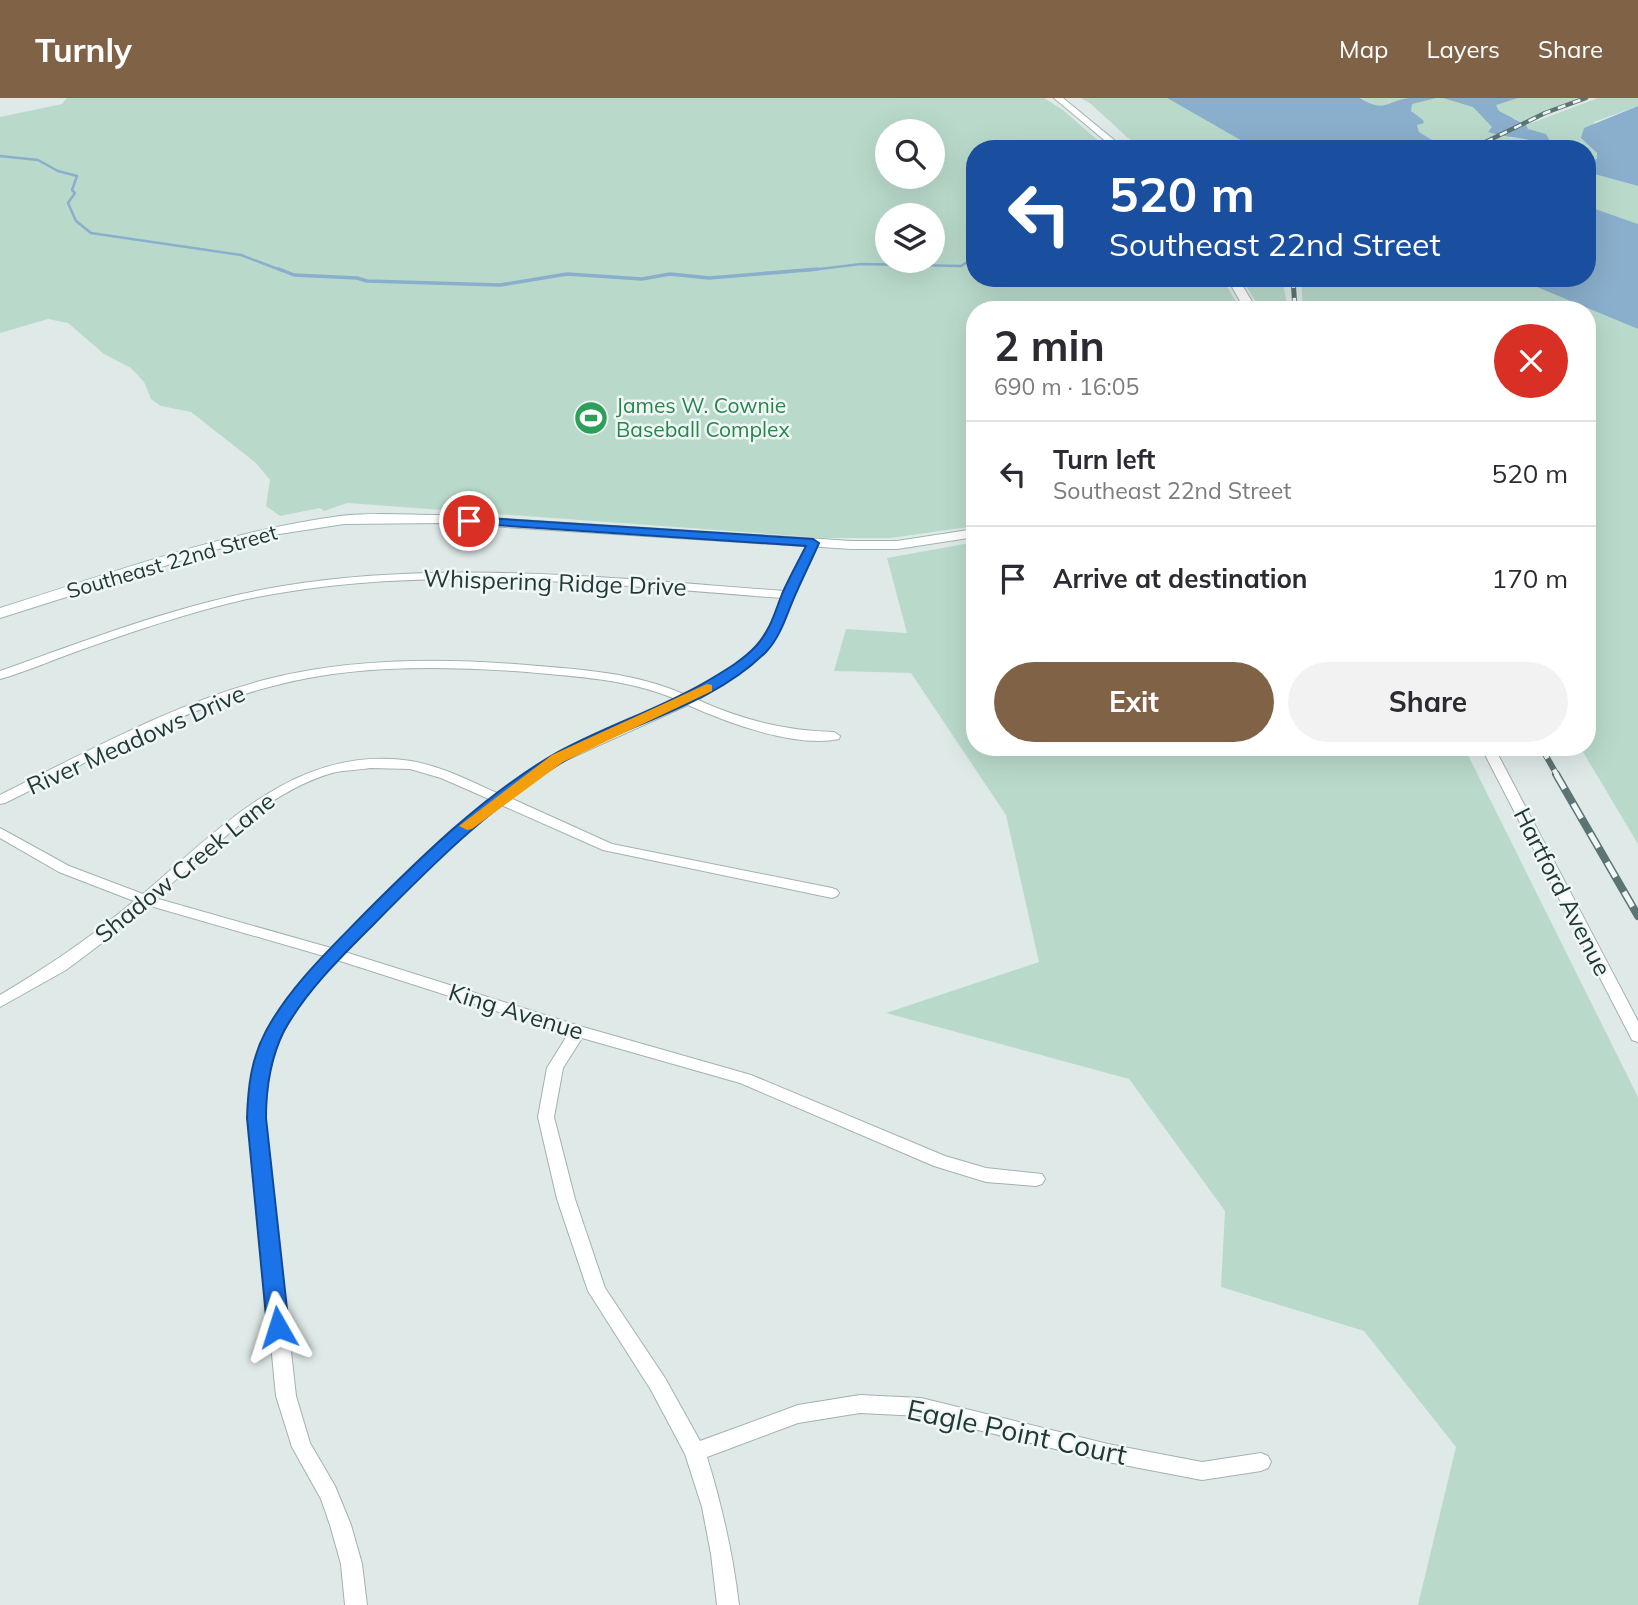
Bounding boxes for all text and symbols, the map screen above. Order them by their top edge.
text: Turnly [35,29,132,70]
text: Map [1339,34,1388,64]
text: Layers [1426,34,1500,64]
text: Share [1538,34,1603,64]
map controls [875,119,945,273]
button: search [875,119,945,189]
text: 520 m [1109,163,1255,224]
icon: left [994,168,1085,259]
button: layers [875,203,945,273]
text: Southeast 22nd Street [1109,224,1441,264]
text: 2 min [994,319,1105,372]
button: close [1494,324,1568,398]
text: 690 m · 16:05 [994,372,1139,401]
place label: James W. Cownie Baseball Complex [616,392,790,442]
sports icon: James W. Cownie Baseball Complex [572,399,610,437]
text: Turn left [1053,443,1155,476]
icon: left [994,455,1032,493]
text: 520 m [1492,457,1568,490]
text: Southeast 22nd Street [1053,476,1291,505]
pin [439,491,499,551]
icon: arrive [450,502,488,540]
street label: Southeast 22nd Street [64,519,280,604]
icon: arrive [994,560,1032,598]
street label: Whispering Ridge Drive [423,562,687,602]
text: Arrive at destination [1053,562,1308,595]
text: 170 m [1492,562,1568,595]
button: Exit [994,662,1274,742]
button: Share [1288,662,1568,742]
street label: River Meadows Drive [22,677,249,801]
street label: Shadow Creek Lane [88,785,280,949]
street label: Hartford Avenue [1508,802,1618,981]
street label: King Avenue [445,976,587,1046]
position arrow [241,1290,315,1364]
street label: Eagle Point Court [904,1391,1130,1472]

